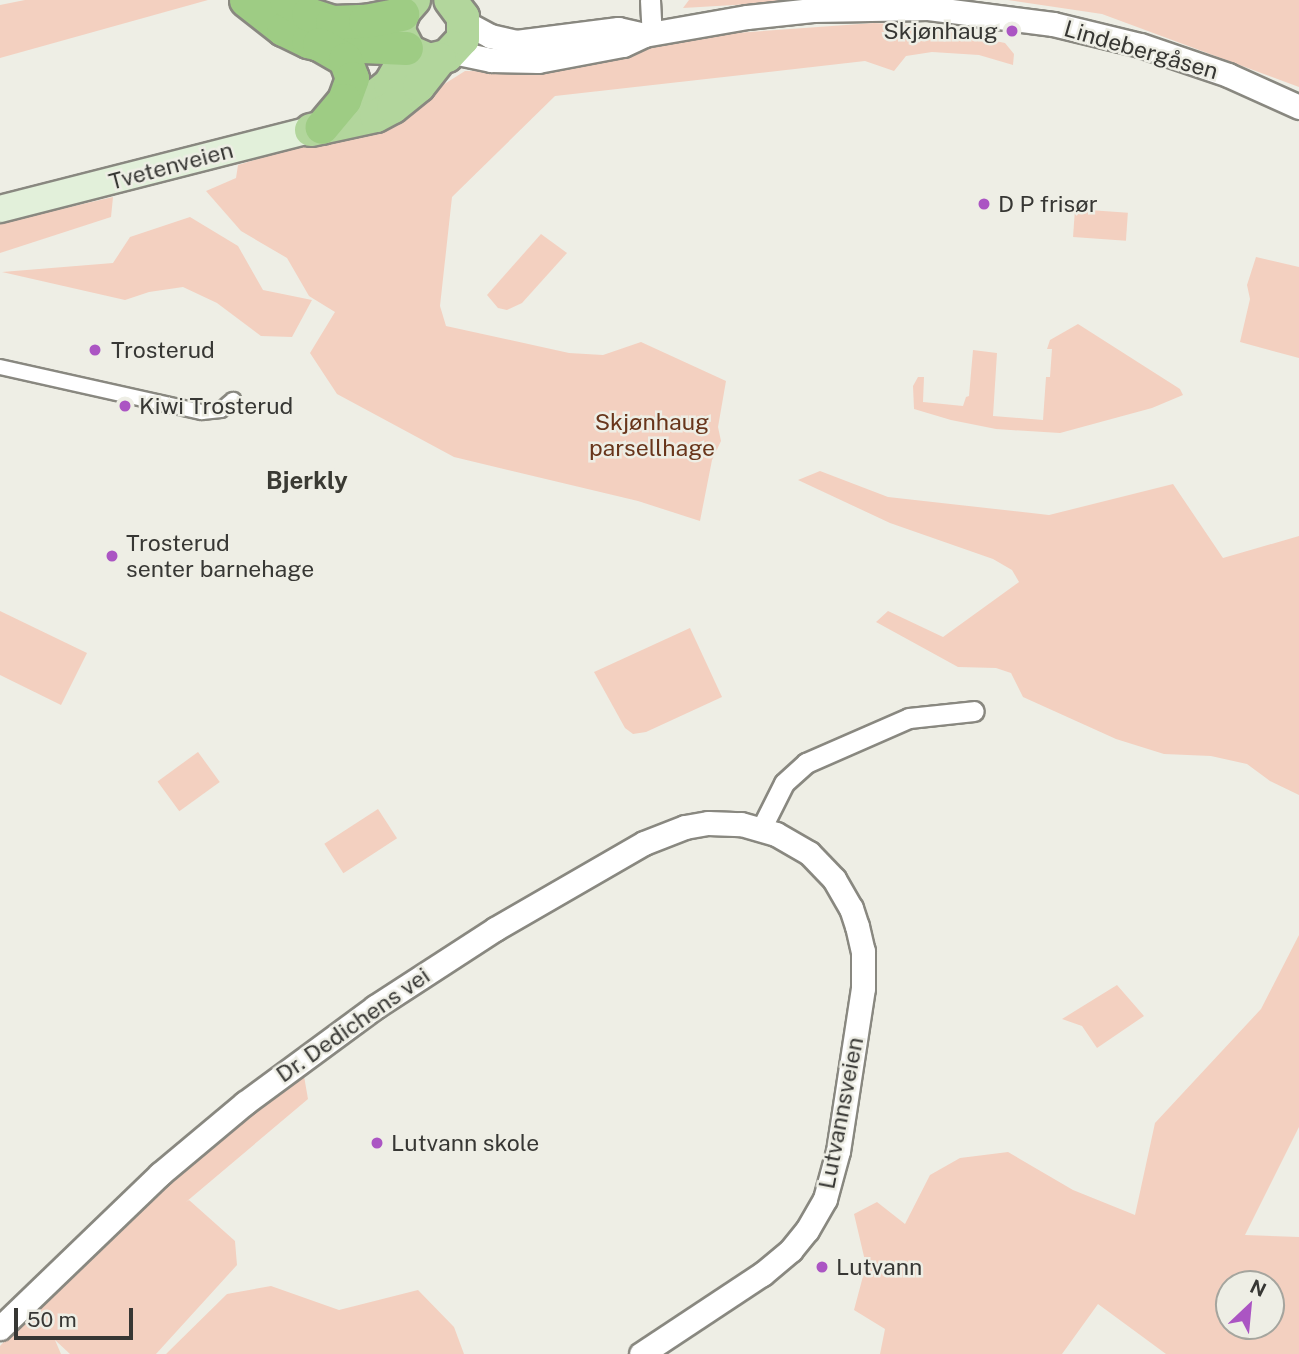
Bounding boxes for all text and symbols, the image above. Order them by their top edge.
street label: Lindebergåsen [1061,15,1221,85]
place label: Skjønhaug [883,17,998,45]
marker: Skjønhaug [1004,23,1020,39]
street label: Tvetenveien [106,136,236,196]
place label: D P frisør [998,190,1098,218]
marker: D P frisør [976,196,992,212]
place label: Trosterud [111,336,215,364]
marker: Trosterud [85,340,105,360]
place label: Kiwi Trosterud [139,392,293,420]
marker: Kiwi Trosterud [117,398,133,414]
park label: Skjønhaug parsellhage [589,408,715,462]
district label: Bjerkly [266,467,348,495]
place label: Trosterud senter barnehage [126,529,314,583]
marker: Trosterud senter barnehage [104,548,120,564]
street label: Dr. Dedichens vei [271,962,435,1088]
street label: Lutvannsveien [813,1035,869,1191]
place label: Lutvann skole [391,1129,539,1157]
marker: Lutvann skole [369,1135,385,1151]
place label: Lutvann [836,1253,922,1281]
marker: Lutvann [814,1259,830,1275]
north arrow [1215,1270,1285,1340]
text: N [1247,1275,1270,1301]
scale bar [18,1294,136,1338]
text: 50 m [27,1307,77,1332]

